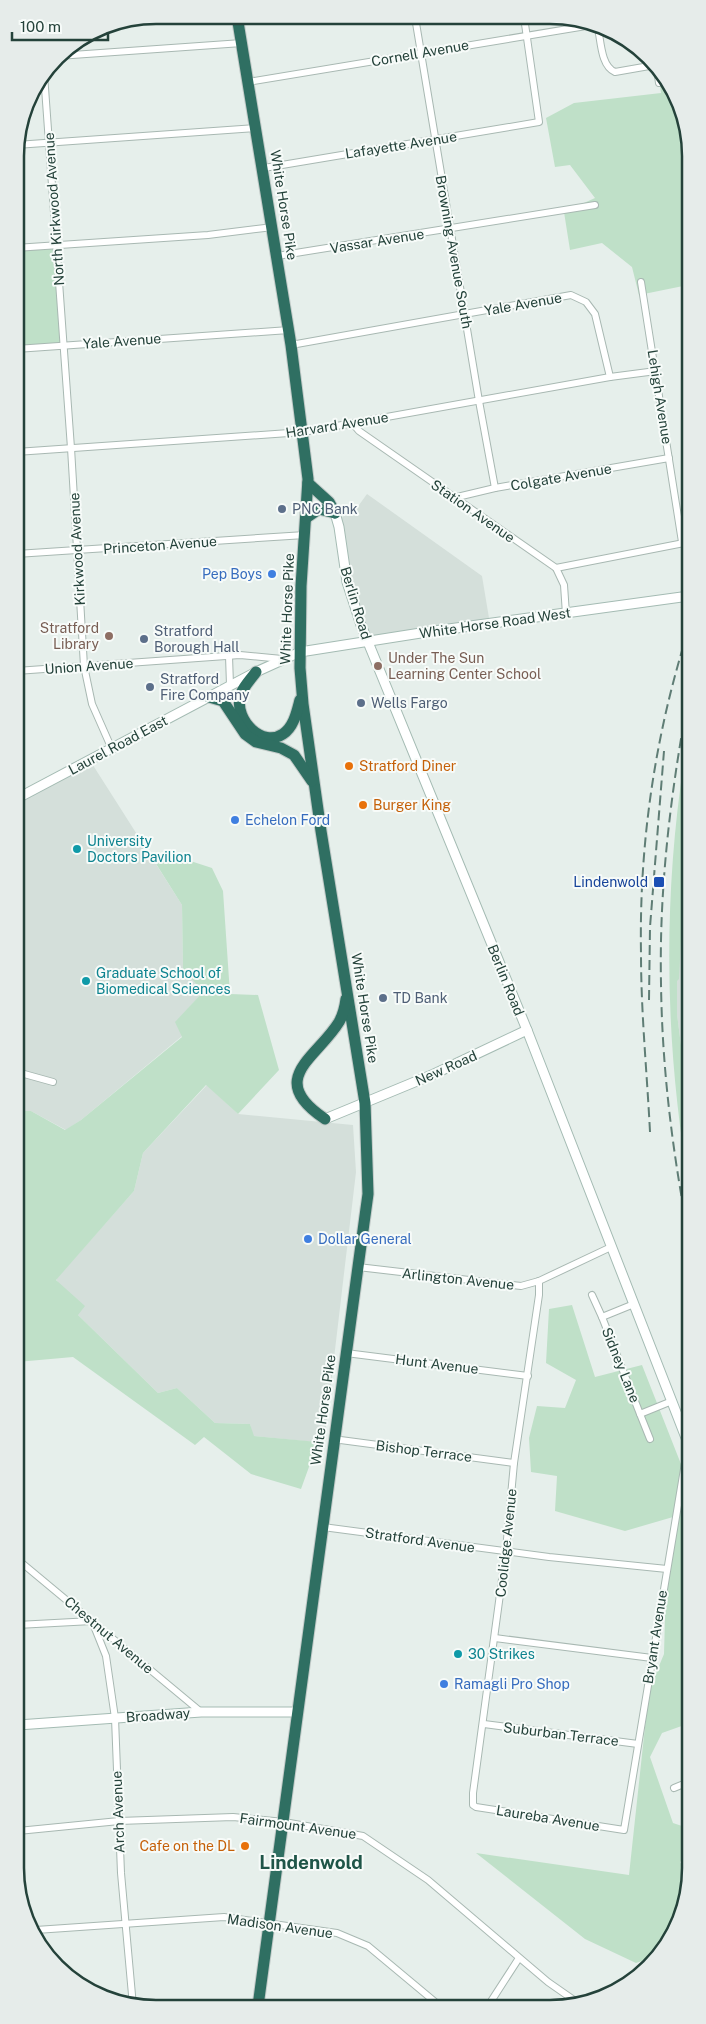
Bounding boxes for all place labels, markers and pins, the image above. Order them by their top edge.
place label: PNC Bank [292,501,358,517]
marker: PNC Bank [276,503,288,515]
place label: Pep Boys [202,566,262,582]
marker: Pep Boys [266,568,278,580]
place label: Stratford Library [40,620,100,652]
place label: Stratford Borough Hall [154,623,240,655]
marker: Stratford Library [103,630,115,642]
marker: Stratford Borough Hall [138,633,150,645]
place label: Under The Sun Learning Center School [388,650,541,682]
marker: Under The Sun Learning Center School [372,660,384,672]
place label: Stratford Fire Company [160,671,250,703]
marker: Stratford Fire Company [144,681,156,693]
place label: Wells Fargo [371,695,448,711]
marker: Wells Fargo [355,697,367,709]
place label: Stratford Diner [359,758,456,774]
marker: Stratford Diner [343,760,355,772]
place label: Burger King [373,797,451,813]
marker: Burger King [357,799,369,811]
place label: Echelon Ford [245,812,330,828]
marker: Echelon Ford [229,814,241,826]
place label: University Doctors Pavilion [87,833,192,865]
marker: University Doctors Pavilion [71,843,83,855]
place label: Lindenwold [573,874,648,890]
marker: Lindenwold [652,875,666,889]
place label: Graduate School of Biomedical Sciences [96,965,231,997]
marker: Graduate School of Biomedical Sciences [80,975,92,987]
place label: TD Bank [393,990,448,1006]
marker: TD Bank [377,992,389,1004]
place label: Dollar General [318,1231,412,1247]
marker: Dollar General [302,1233,314,1245]
place label: 30 Strikes [468,1646,535,1662]
marker: 30 Strikes [452,1648,464,1660]
place label: Ramagli Pro Shop [454,1676,570,1692]
marker: Ramagli Pro Shop [438,1678,450,1690]
place label: Cafe on the DL [139,1838,235,1854]
marker: Cafe on the DL [239,1840,251,1852]

